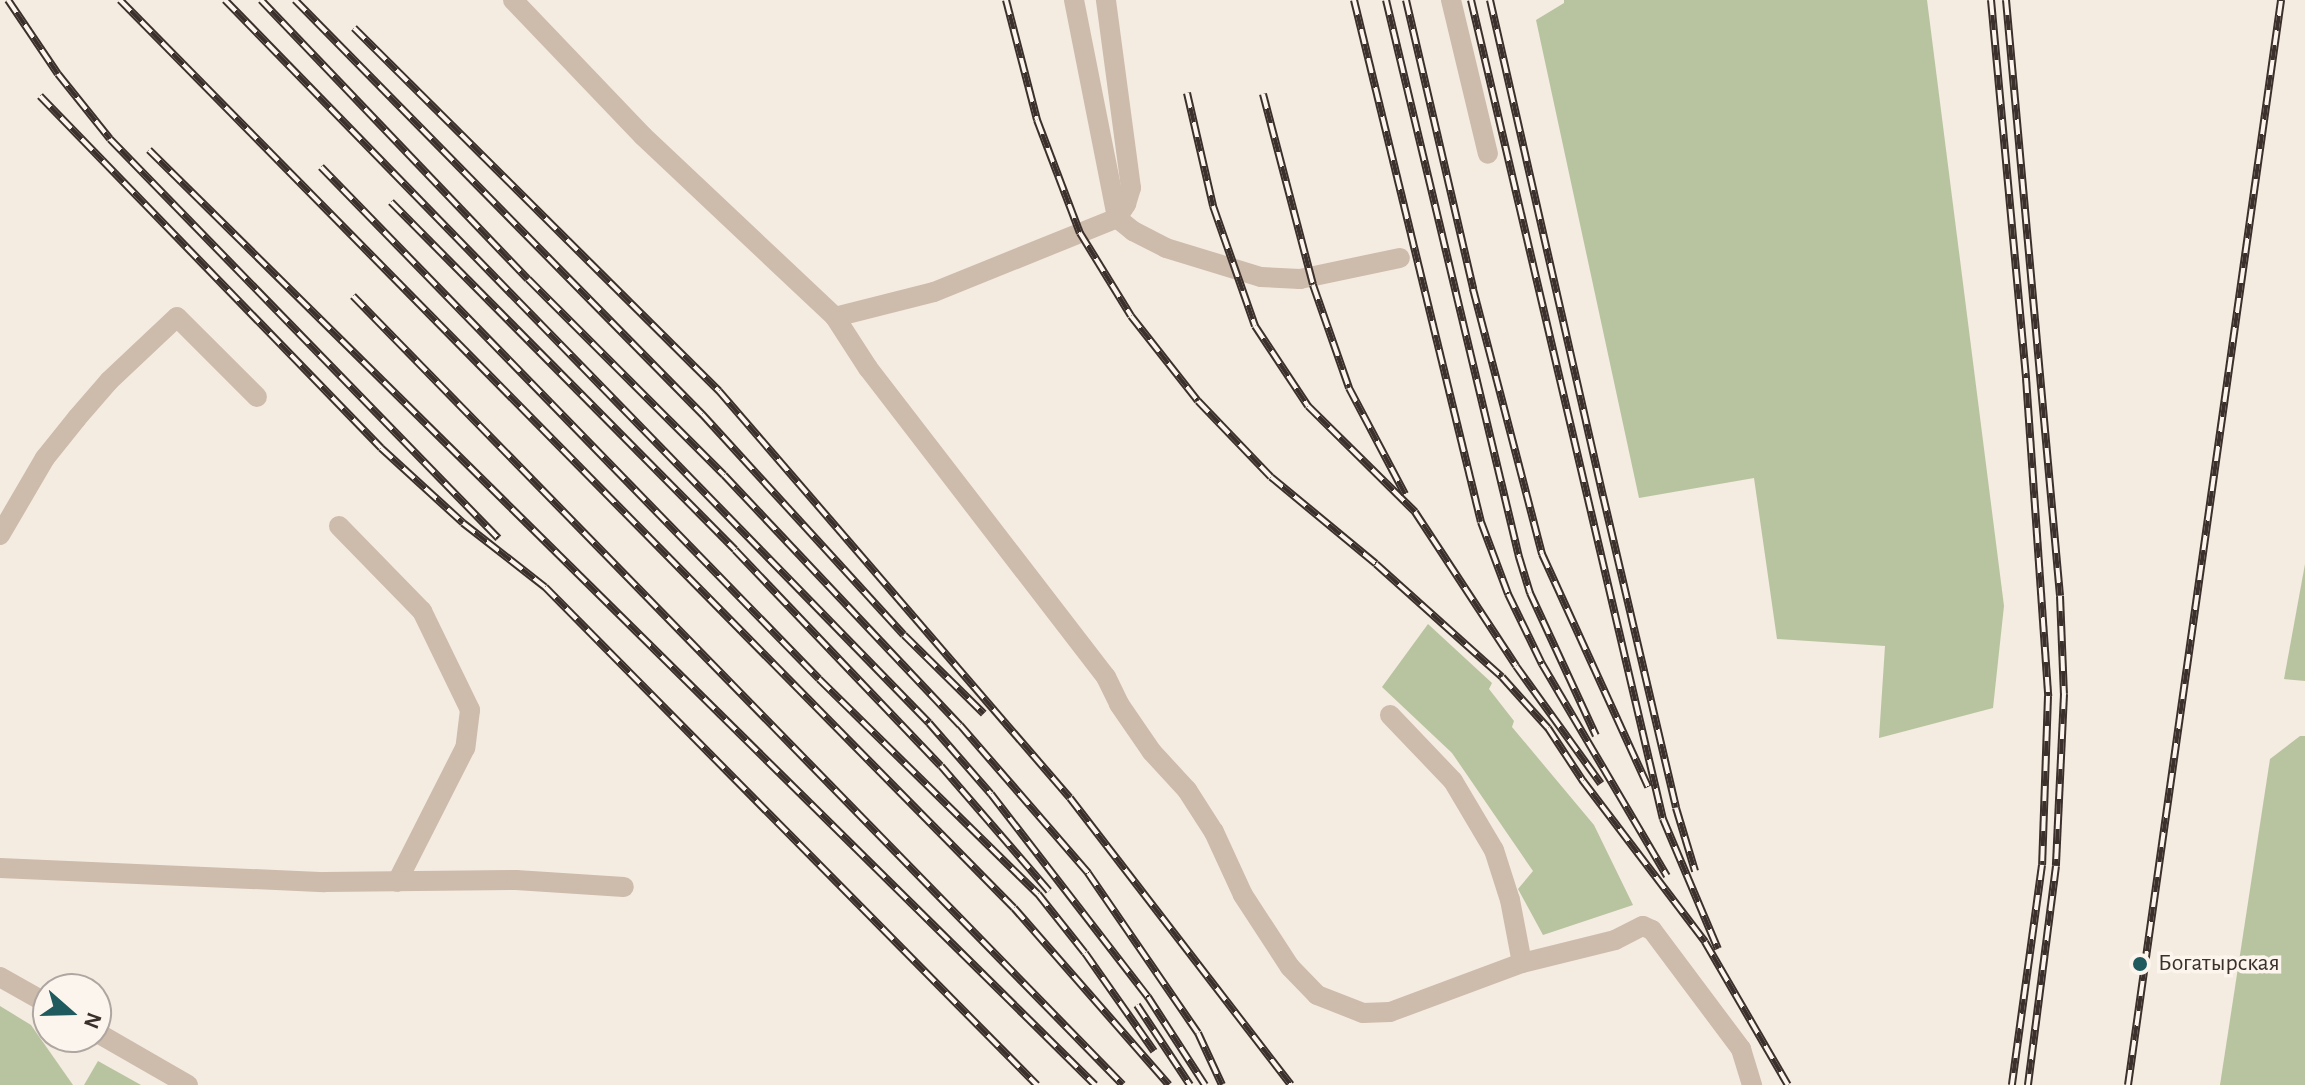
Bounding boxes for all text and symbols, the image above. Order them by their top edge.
place label: Богатырская [2158,950,2280,978]
marker: Богатырская [2129,953,2151,975]
north arrow [32,973,112,1053]
text: N [80,1010,106,1031]

